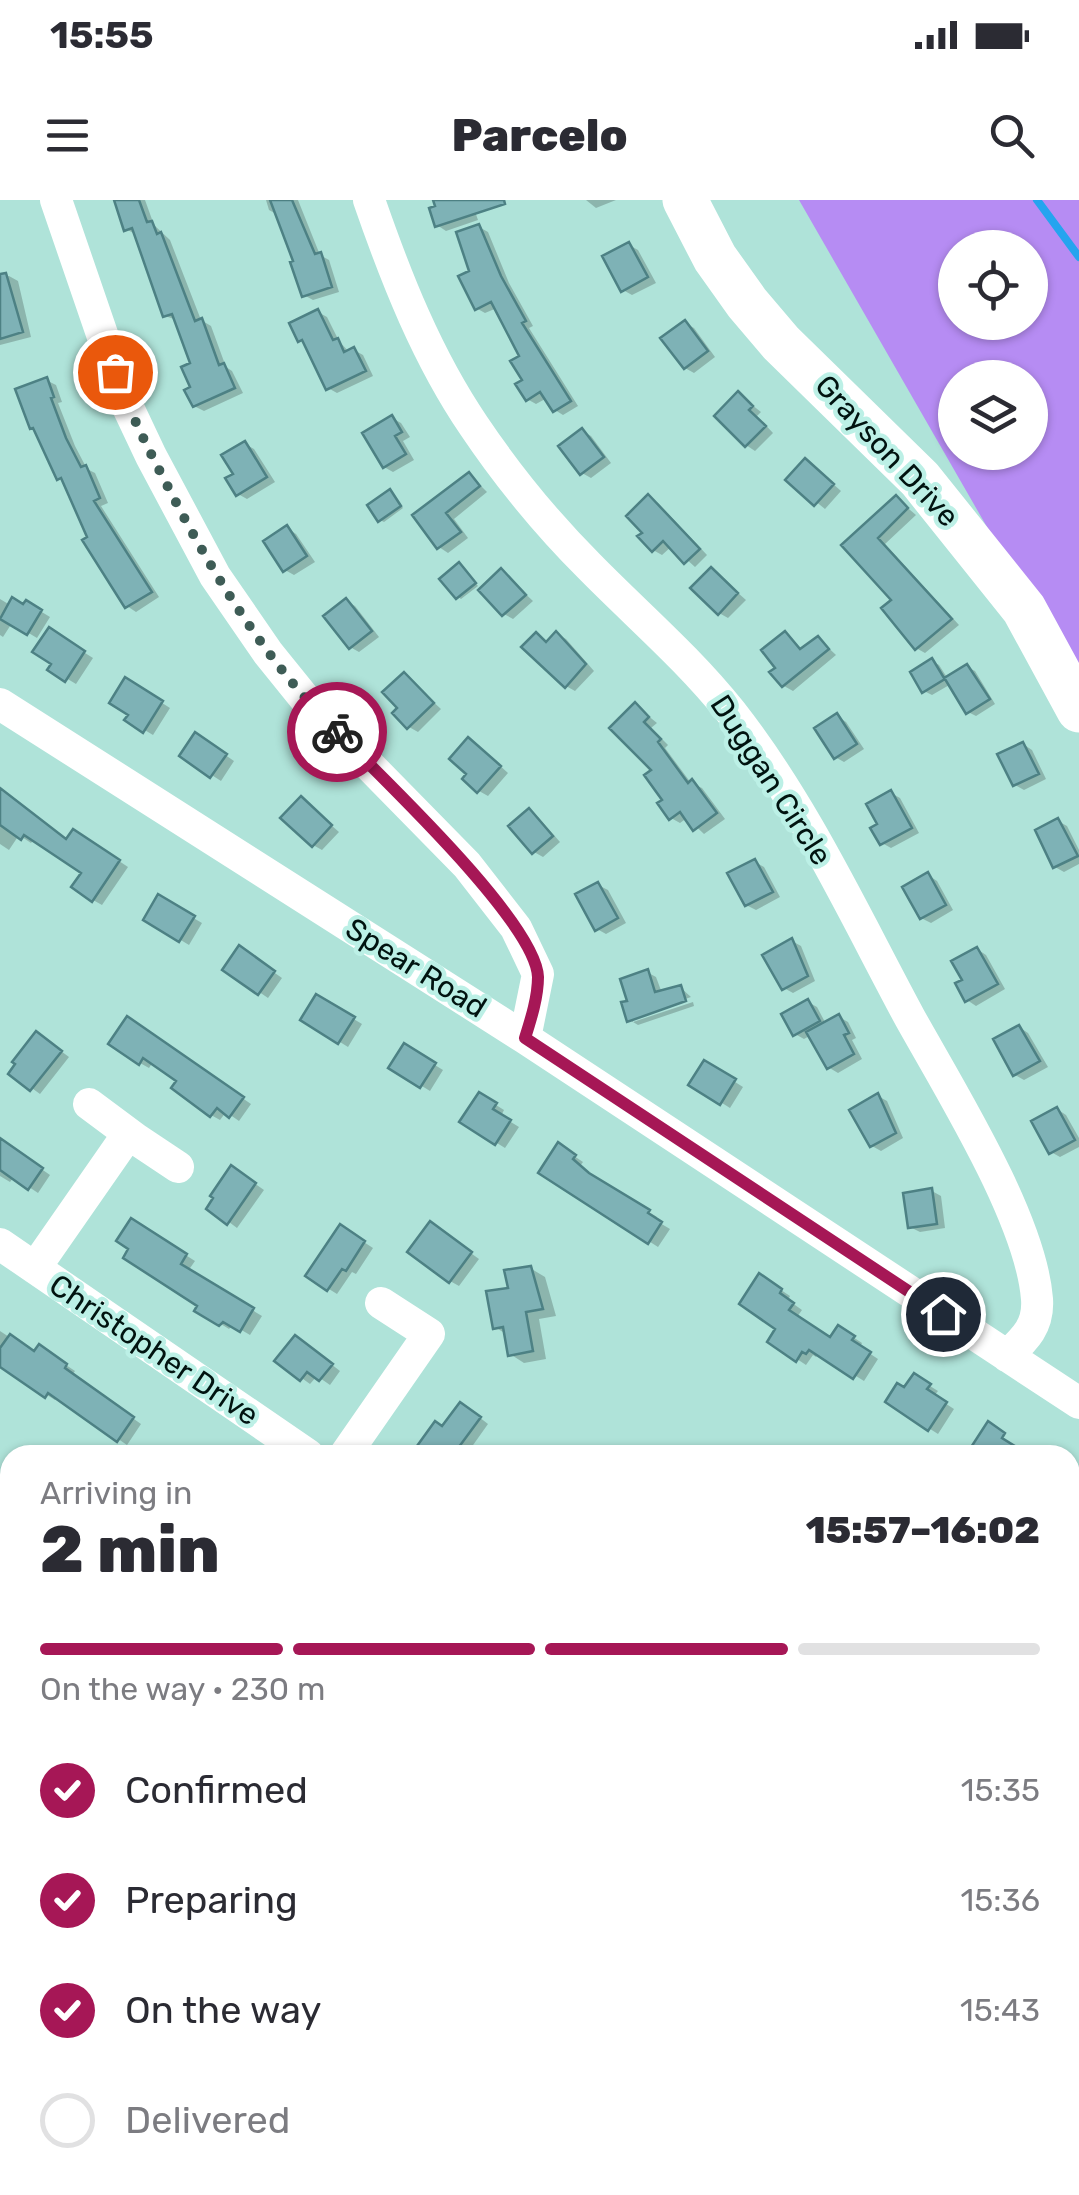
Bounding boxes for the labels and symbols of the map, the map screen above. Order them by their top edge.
pin [73,330,158,415]
street label: Grayson Drive [808,368,966,534]
courier [287,682,387,782]
street label: Duggan Circle [703,688,839,872]
street label: Spear Road [339,911,493,1025]
street label: Christopher Drive [43,1267,265,1433]
pin [901,1272,986,1357]

